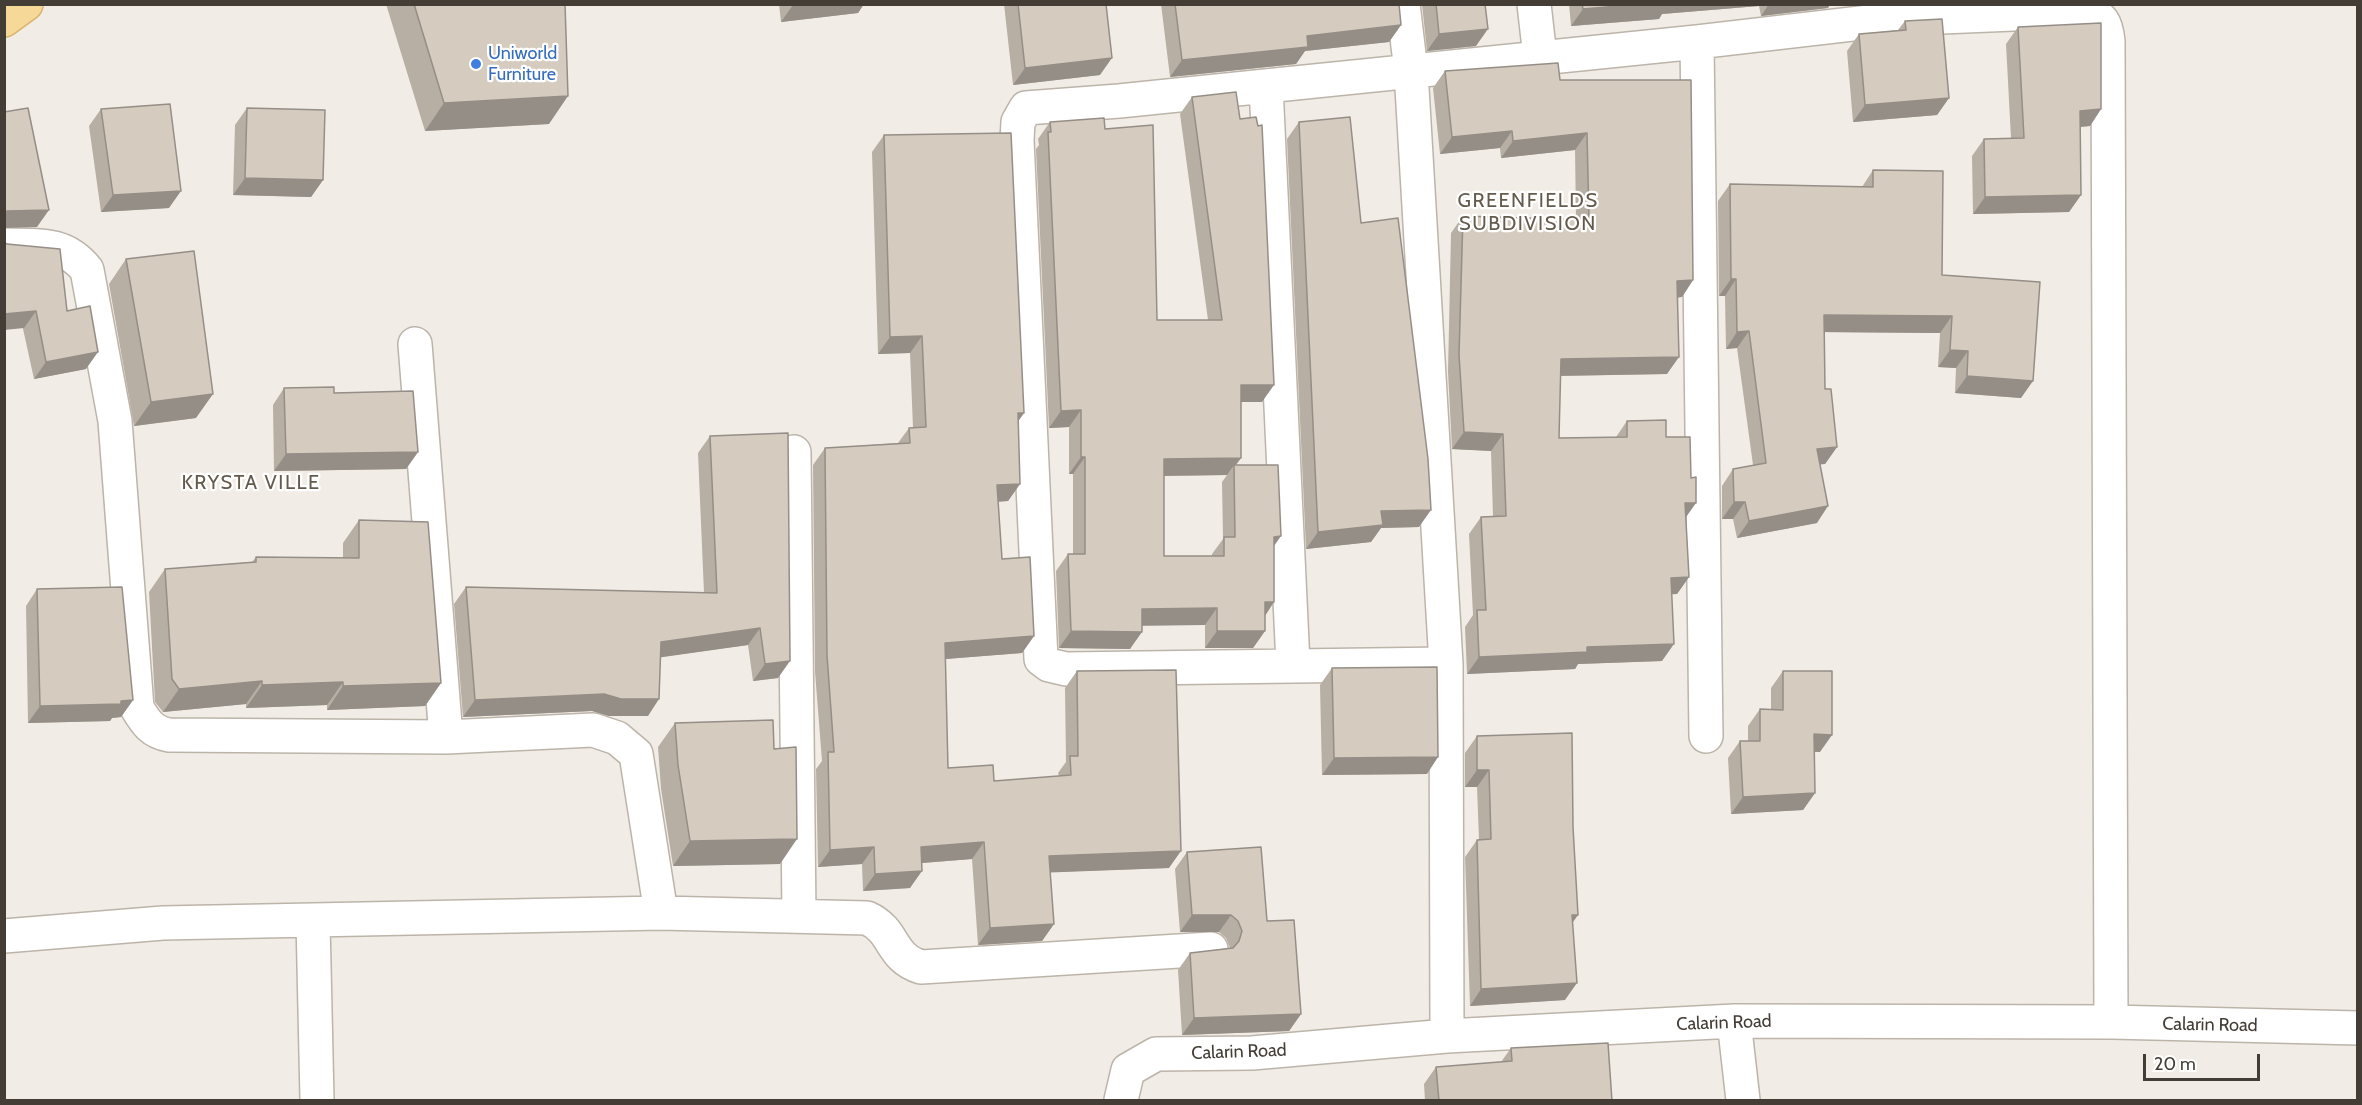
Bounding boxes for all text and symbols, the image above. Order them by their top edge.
place label: Uniworld Furniture [488,43,557,86]
marker: Uniworld Furniture [469,57,483,71]
district label: GREENFIELDS SUBDIVISION [1457,189,1599,236]
district label: KRYSTA VILLE [182,471,320,495]
street label: Calarin Road [1676,1011,1772,1035]
street label: Calarin Road [2162,1013,2258,1037]
street label: Calarin Road [1191,1040,1287,1064]
scale bar [2146,1042,2263,1080]
text: 20 m [2154,1053,2196,1075]

